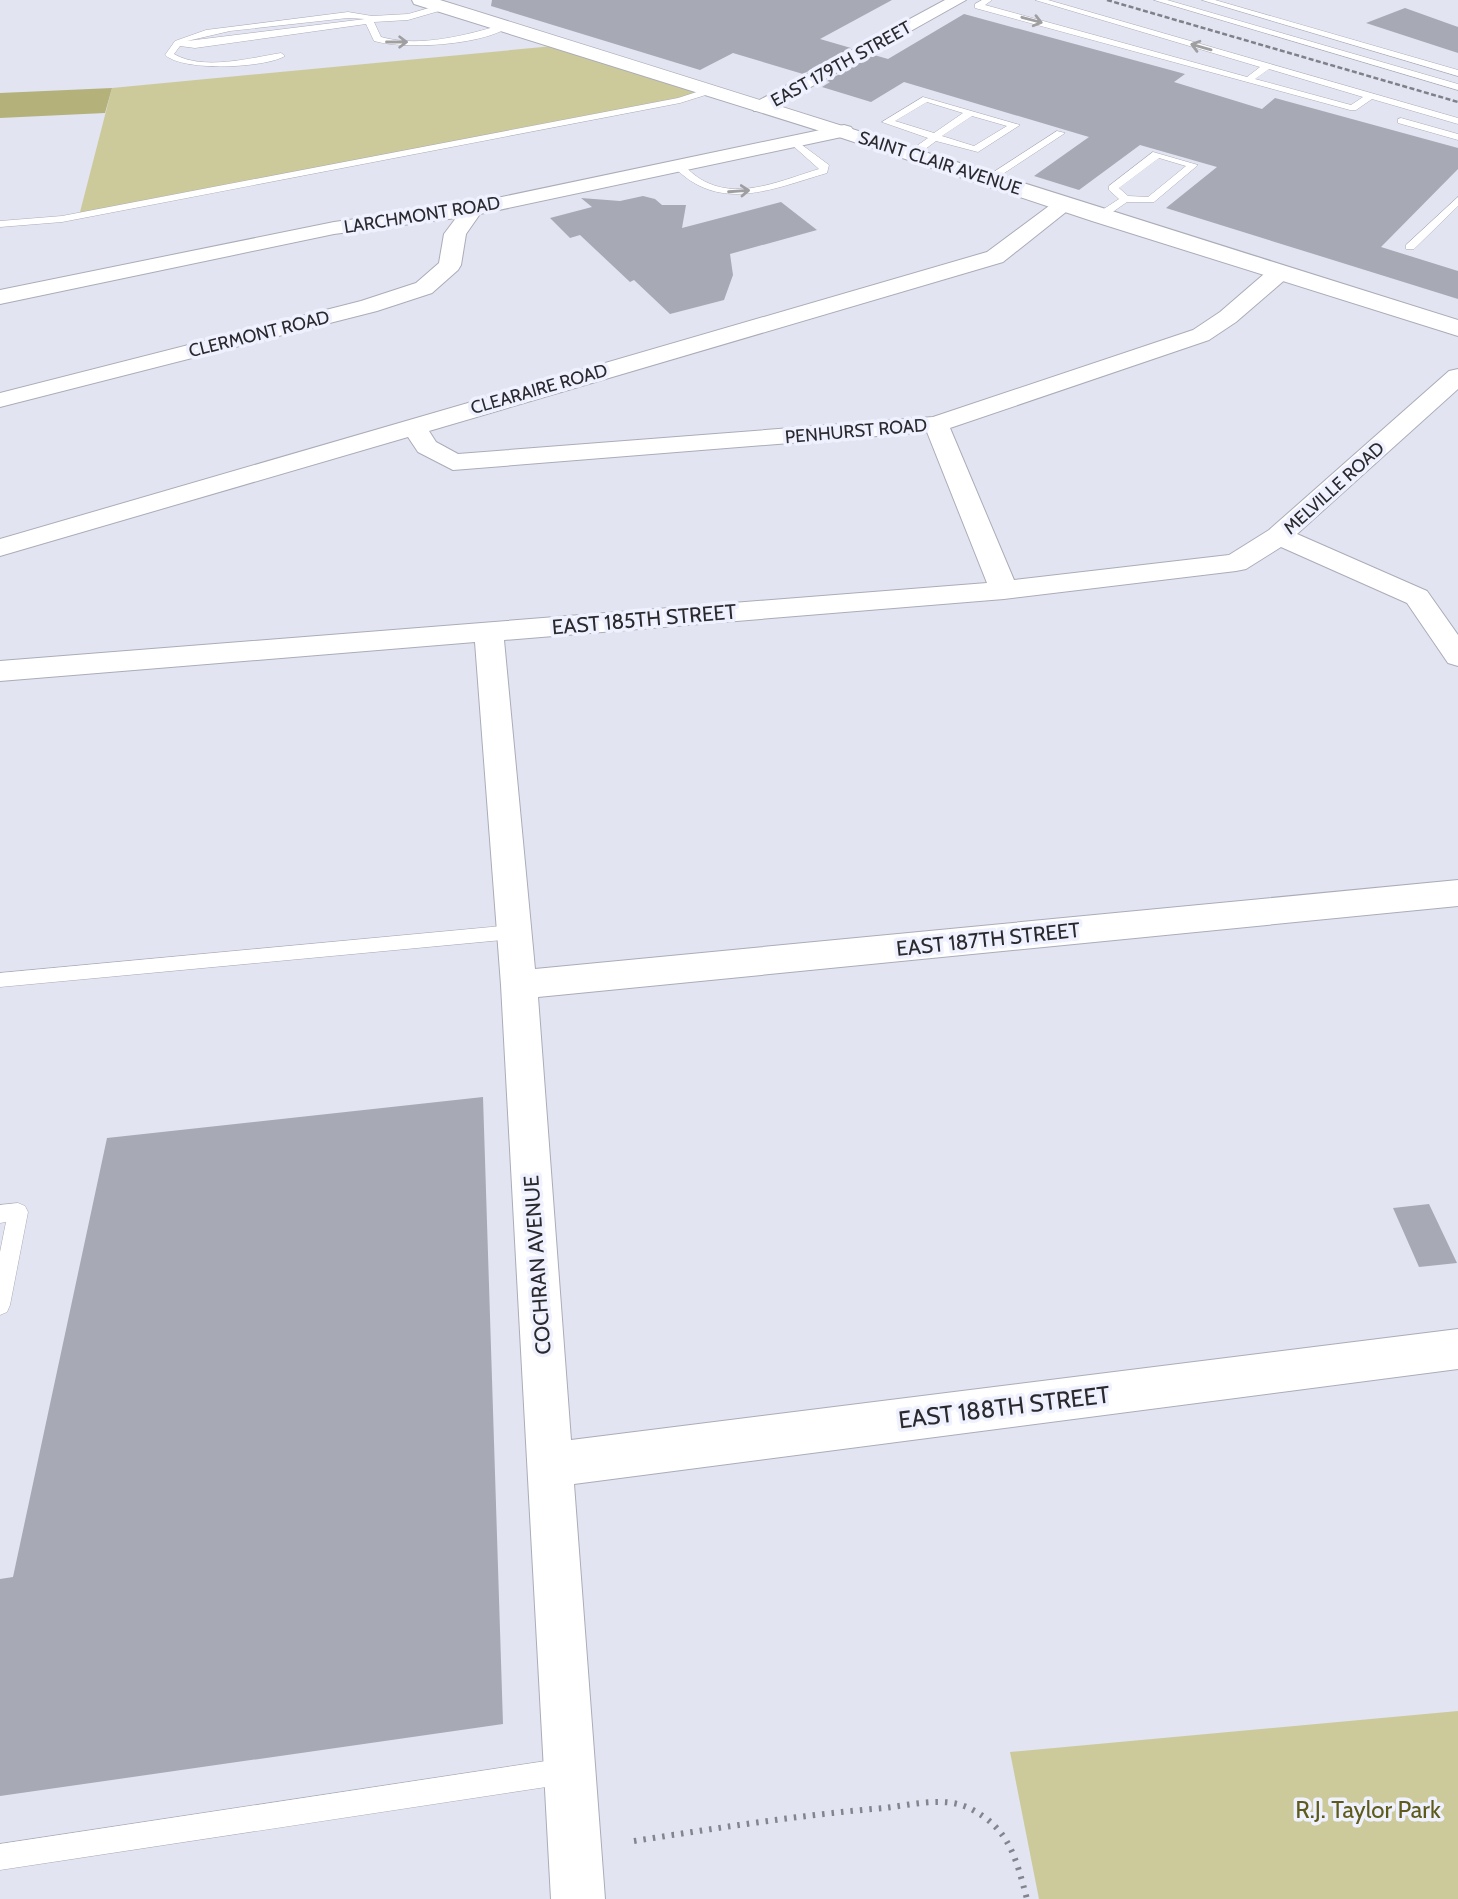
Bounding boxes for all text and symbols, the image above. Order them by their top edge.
one-way arrow [1021,15,1043,28]
street label: EAST 179TH STREET [767,16,915,112]
one-way arrow [386,35,409,49]
one-way arrow [1190,40,1213,53]
street label: SAINT CLAIR AVENUE [856,126,1024,200]
one-way arrow [727,184,750,197]
street label: LARCHMONT ROAD [342,192,502,238]
street label: CLERMONT ROAD [186,306,332,362]
street label: CLEARAIRE ROAD [468,359,610,419]
street label: PENHURST ROAD [784,414,928,448]
street label: MELVILLE ROAD [1279,437,1389,539]
street label: EAST 185TH STREET [551,598,737,640]
street label: EAST 187TH STREET [895,917,1081,961]
street label: COCHRAN AVENUE [518,1175,556,1355]
street label: EAST 188TH STREET [897,1380,1112,1434]
park label: R.J. Taylor Park [1295,1795,1441,1824]

